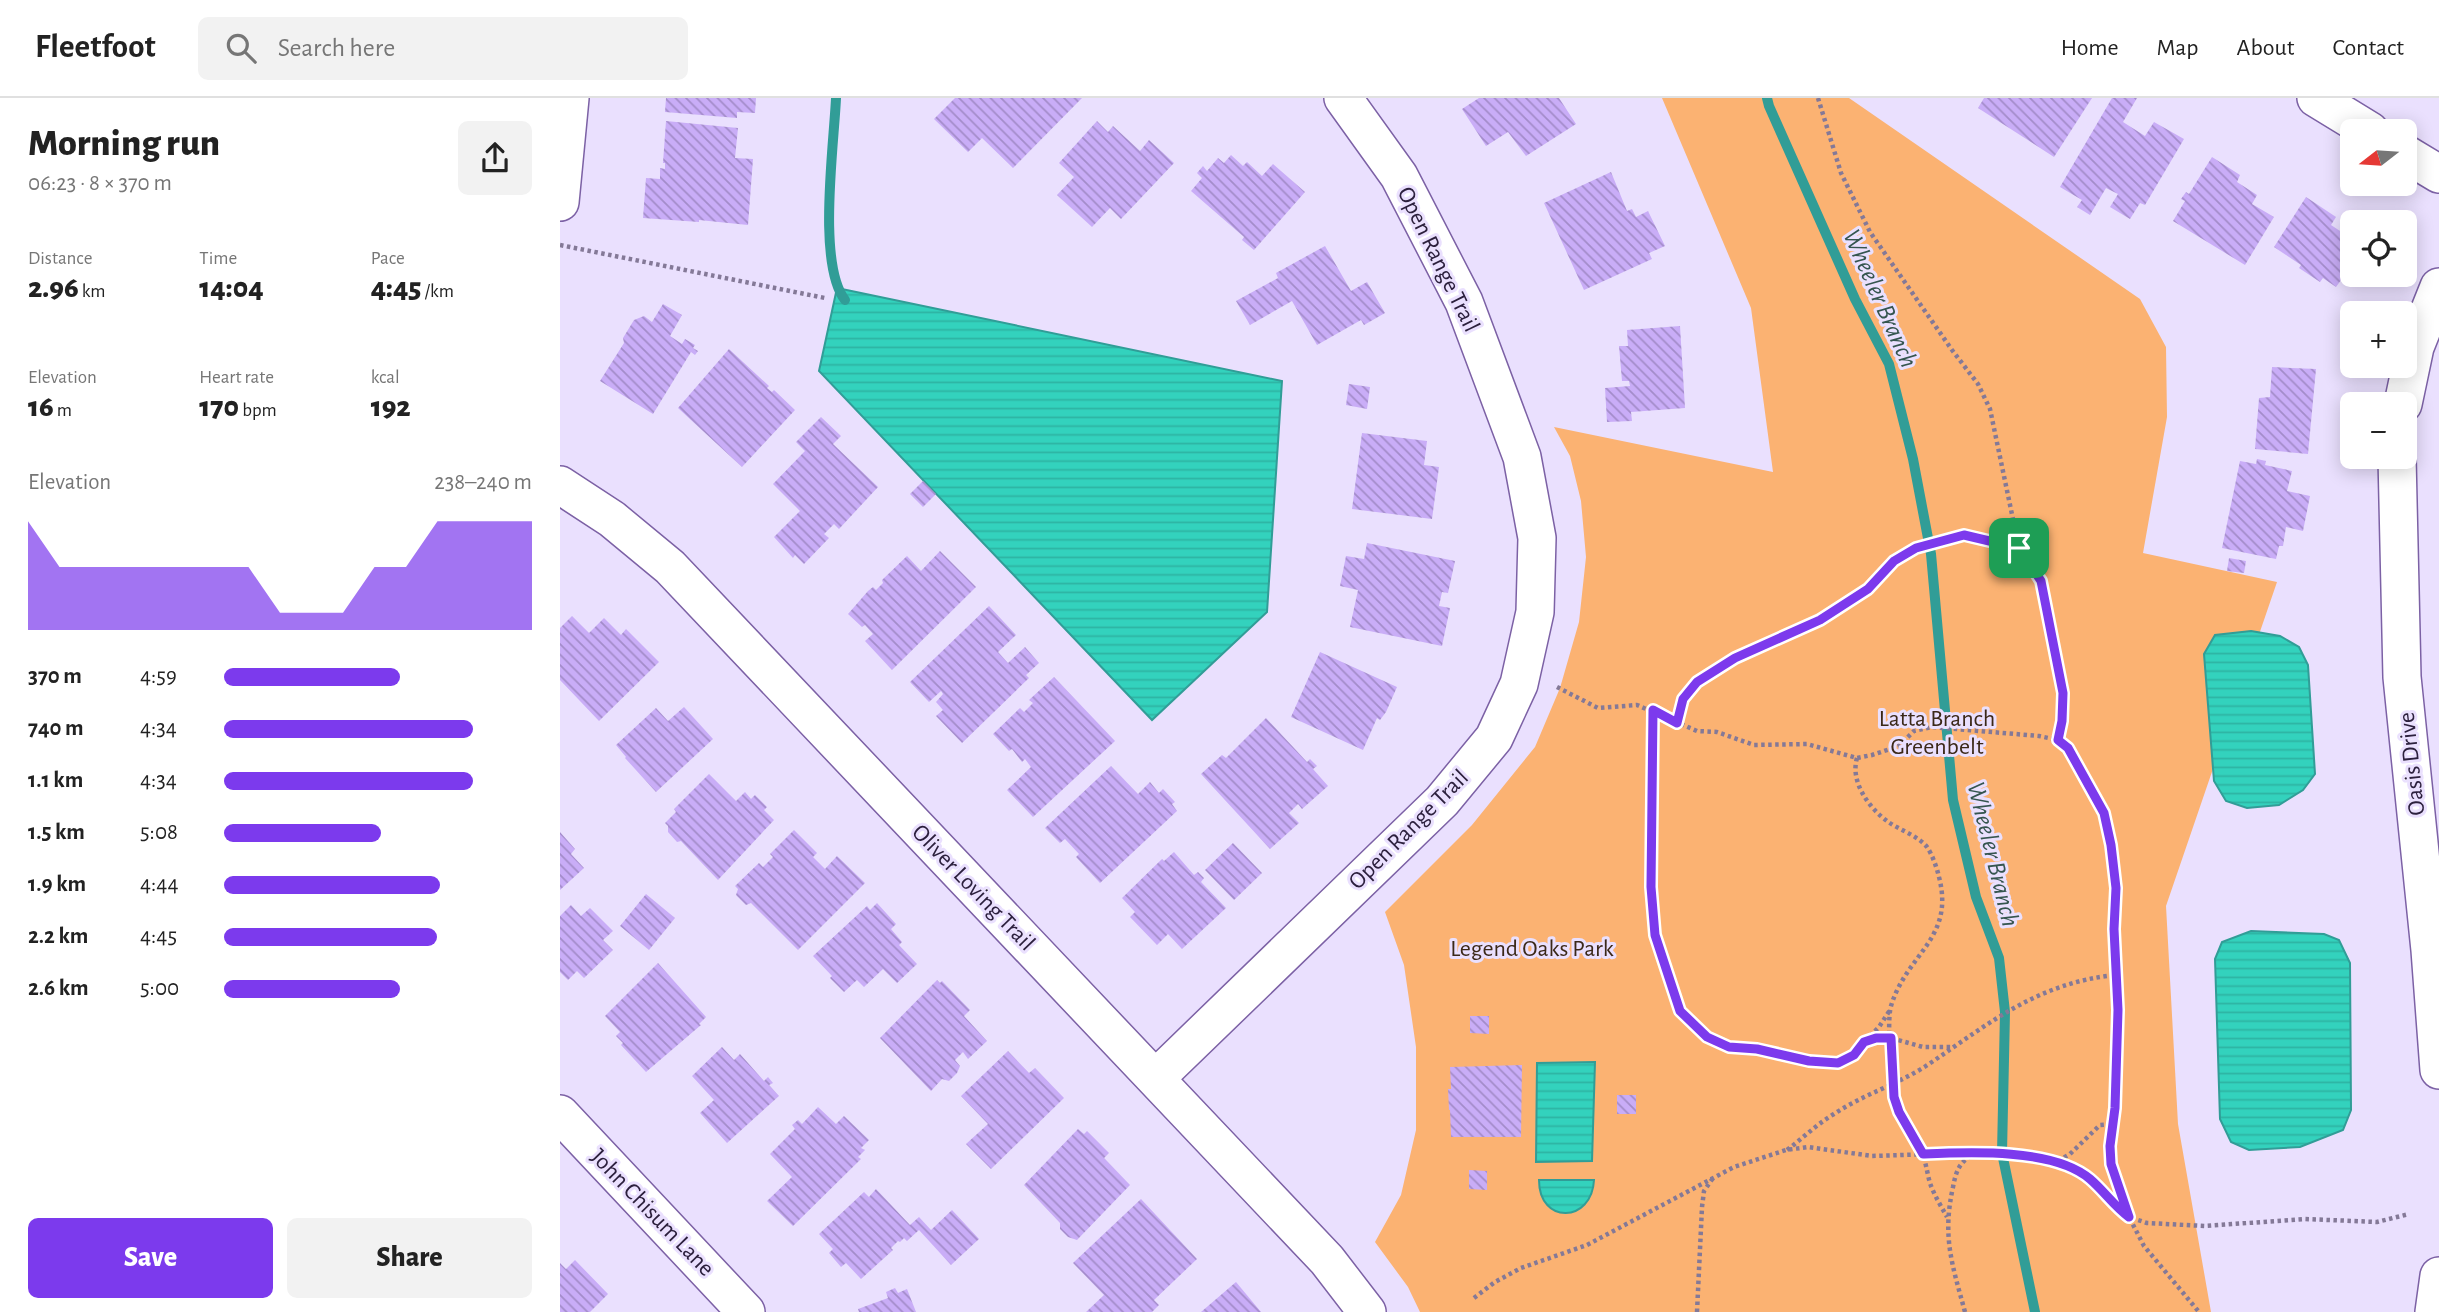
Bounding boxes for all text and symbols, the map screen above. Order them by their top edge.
search box [198,17,688,80]
icon: search [222,29,260,67]
text: Fleetfoot [35,31,156,64]
text: Search here [278,35,395,61]
text: Home [2061,36,2119,60]
text: Map [2157,36,2199,60]
text: About [2237,36,2294,60]
text: Contact [2332,36,2404,60]
north arrow [2340,119,2417,196]
map controls [2340,119,2417,469]
button: share [458,121,532,195]
text: Morning run [28,125,220,163]
text: 06:23 · 8 × 370 m [28,172,172,195]
street label: Open Range Trail [1393,183,1484,336]
button: locate [2340,210,2417,287]
water label: Wheeler Branch [1838,225,1922,371]
text: Distance [28,249,92,268]
text: Time [199,249,237,268]
text: Pace [371,249,405,268]
text: 2.96 [28,273,79,303]
text: 14:04 [199,273,264,303]
text: 4:45 [371,273,421,303]
text: km [79,282,106,301]
text: /km [421,282,454,301]
button: + [2340,301,2417,378]
text: Elevation [28,368,97,387]
text: Heart rate [199,368,274,387]
text: kcal [371,368,400,387]
text: 16 [28,392,54,422]
text: 170 [199,392,239,422]
text: 192 [371,392,411,422]
button: − [2340,392,2417,469]
text: m [54,401,72,420]
text: bpm [239,401,277,420]
text: Elevation [28,471,111,494]
text: 238–240 m [434,471,532,494]
pin [1989,518,2049,578]
icon: arrive [2000,529,2038,567]
text: 370 m [28,665,82,688]
text: 4:59 [140,665,177,688]
park label: Latta Branch Greenbelt [1879,707,1995,759]
street label: Oasis Drive [2395,711,2429,817]
text: 740 m [28,717,84,740]
text: 4:34 [140,717,177,740]
street label: Open Range Trail [1344,765,1473,894]
text: 1.1 km [28,769,83,792]
text: 4:34 [140,769,177,792]
water label: Wheeler Branch [1963,779,2024,929]
street label: Oliver Loving Trail [907,820,1039,955]
text: 1.5 km [28,821,85,844]
text: 5:08 [140,821,178,844]
text: 1.9 km [28,873,86,896]
text: 4:44 [140,873,178,896]
text: 2.2 km [28,925,88,948]
text: 4:45 [140,925,177,948]
park label: Legend Oaks Park [1450,937,1614,961]
text: 2.6 km [28,977,89,1000]
text: 5:00 [140,977,179,1000]
street label: John Chisum Lane [586,1145,719,1281]
button: Save [28,1218,273,1298]
button: Share [287,1218,532,1298]

